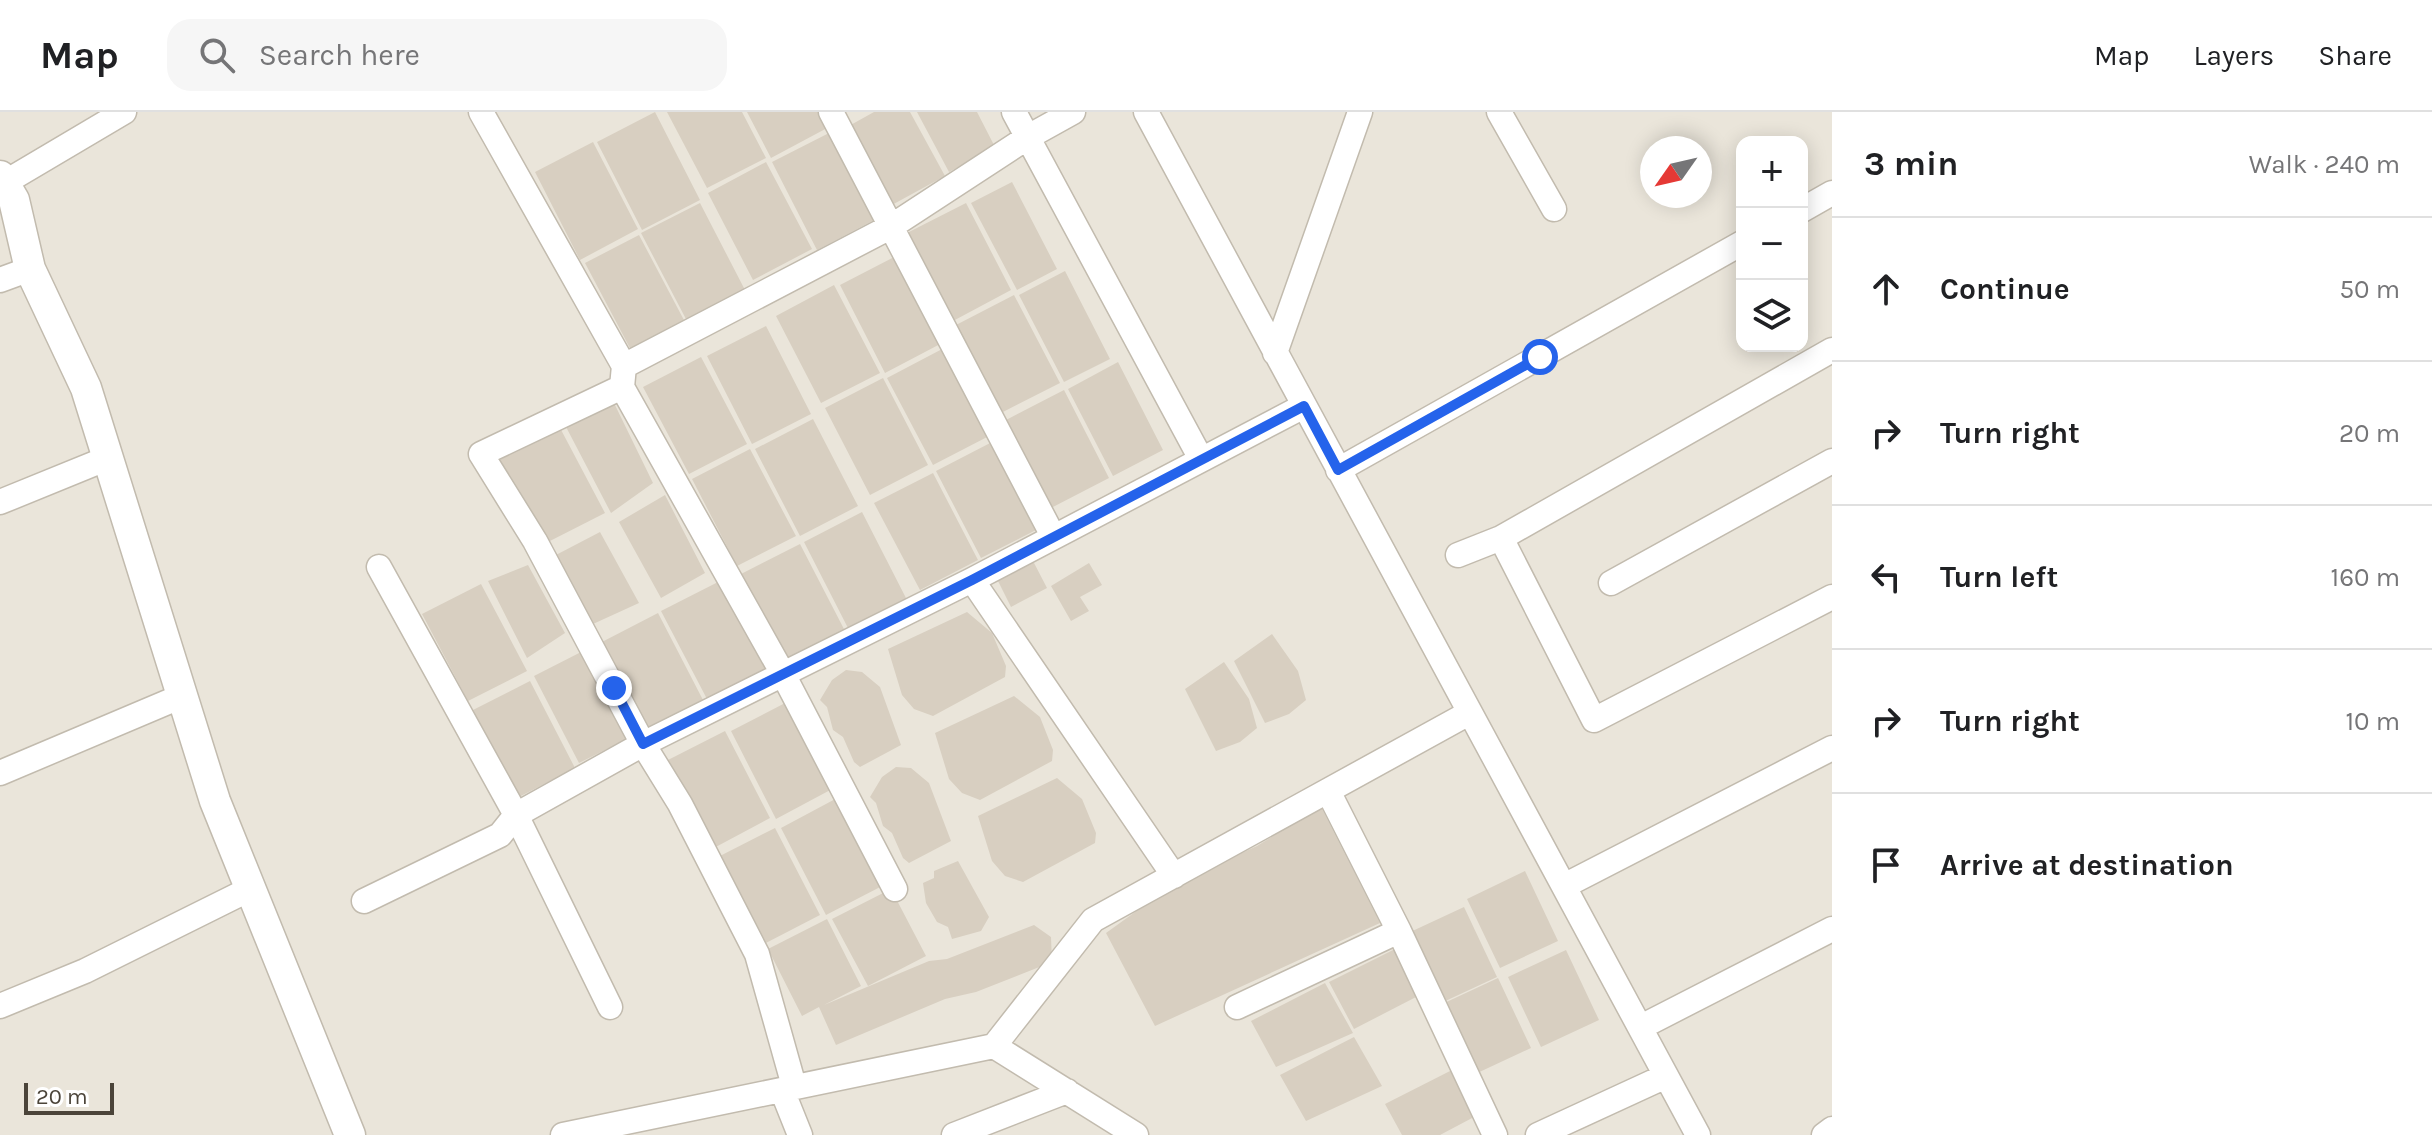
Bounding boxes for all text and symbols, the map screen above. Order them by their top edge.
search box [167,19,727,91]
text: Map [40,33,119,78]
icon: search [195,33,239,77]
text: Search here [259,37,420,73]
text: Map [2094,39,2149,72]
text: Layers [2193,39,2274,72]
text: Share [2318,39,2392,72]
north arrow [1640,136,1712,208]
map controls [1736,136,1808,352]
button: + [1736,136,1808,208]
text: 3 min [1864,144,1958,184]
text: Walk · 240 m [2249,149,2400,180]
button: − [1736,208,1808,280]
icon: ahead [1864,267,1908,311]
text: Continue [1940,271,2070,307]
text: 50 m [2339,274,2400,305]
button: layers [1736,280,1808,352]
route start [1522,339,1558,375]
icon: right [1864,411,1908,455]
text: Turn right [1940,415,2080,451]
text: 20 m [2339,418,2400,449]
icon: left [1864,555,1908,599]
text: Turn left [1940,559,2058,595]
text: 160 m [2331,562,2400,593]
route end [596,670,632,706]
icon: right [1864,699,1908,743]
text: Turn right [1940,703,2080,739]
text: 10 m [2345,706,2400,737]
icon: arrive [1864,843,1908,887]
text: Arrive at destination [1940,847,2234,883]
scale bar [24,1079,114,1115]
text: 20 m [36,1084,88,1110]

